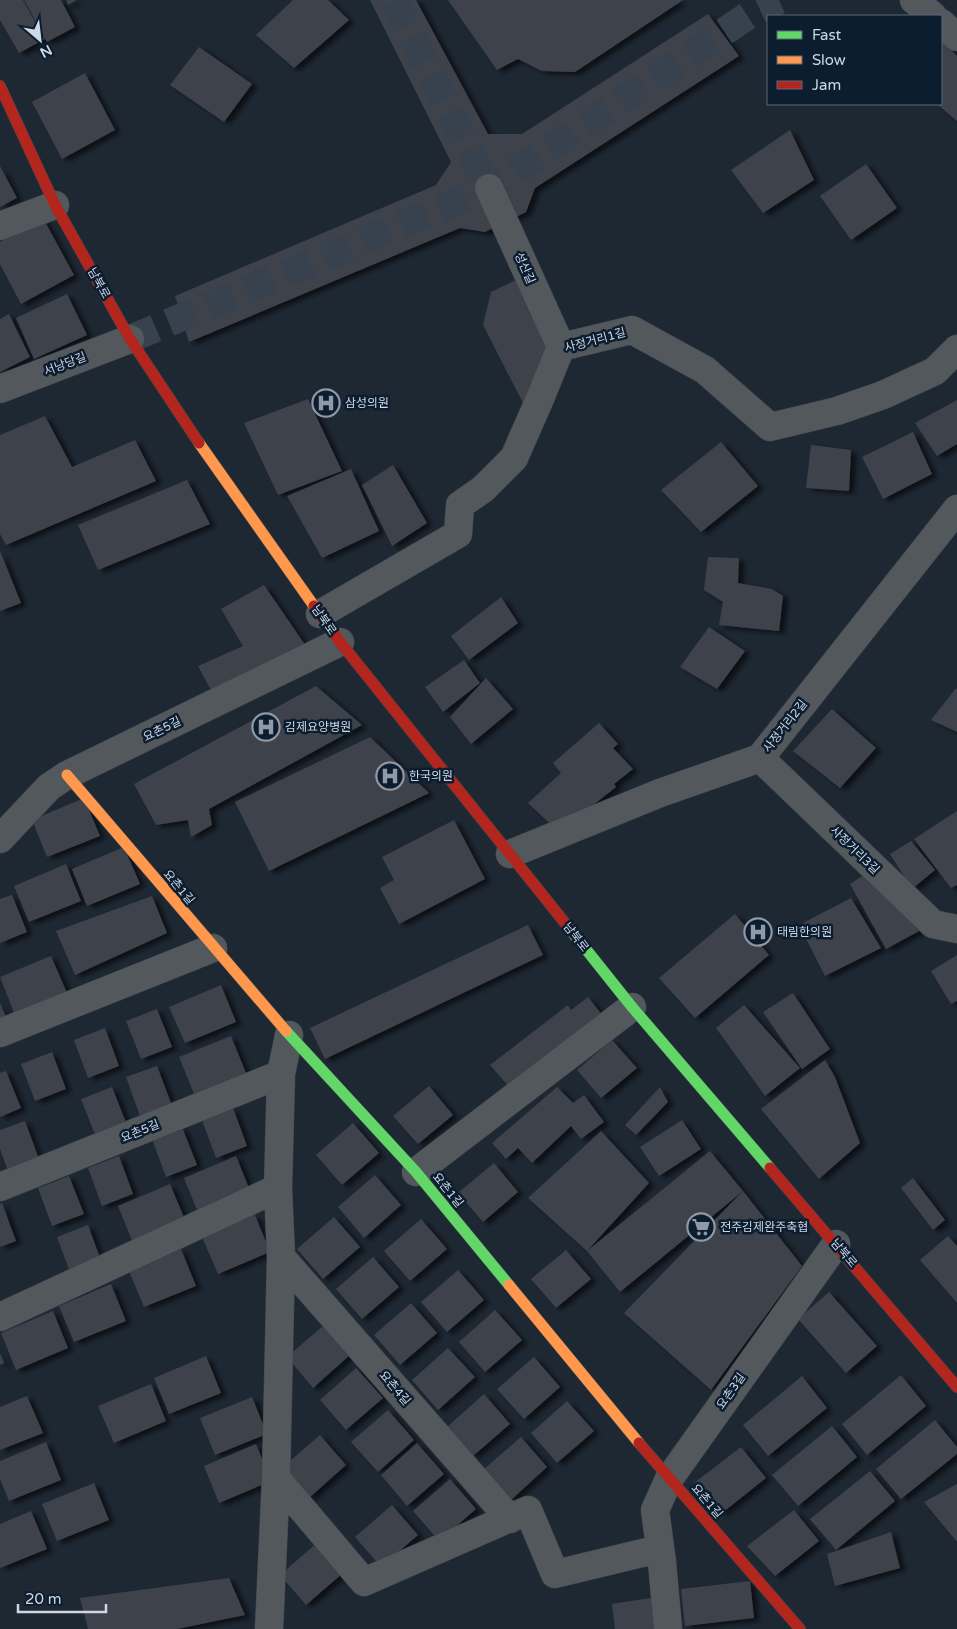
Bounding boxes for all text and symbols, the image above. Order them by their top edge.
north arrow [15,15,65,65]
legend [767,15,942,105]
text: Fast [812,26,842,44]
text: N [37,41,55,61]
text: Slow [812,51,846,69]
text: Jam [812,76,841,94]
street label: 성산길 [512,250,538,286]
street label: 남북로 [85,265,113,301]
street label: 사정거리1길 [563,325,627,355]
street label: 서낭당길 [42,350,88,378]
hospital icon: 삼성의원 [311,388,341,418]
place label: 삼성의원 [345,396,389,410]
street label: 남북로 [309,602,339,638]
street label: 사정거리2길 [760,697,810,755]
hospital icon: 김제요양병원 [251,712,281,742]
street label: 요촌5길 [141,714,183,744]
place label: 김제요양병원 [285,720,351,734]
hospital icon: 한국의원 [375,761,405,791]
place label: 한국의원 [409,769,453,783]
street label: 사정거리3길 [828,823,882,877]
street label: 요촌1길 [161,867,197,907]
hospital icon: 태림한의원 [743,917,773,947]
street label: 남북로 [560,920,592,954]
place label: 태림한의원 [777,925,832,939]
street label: 요촌5길 [119,1117,161,1145]
street label: 요촌1길 [430,1170,466,1210]
supermarket icon: 전주김제완주축협 [686,1212,716,1242]
place label: 전주김제완주축협 [720,1220,808,1234]
street label: 남북로 [828,1236,860,1270]
street label: 요촌4길 [376,1368,414,1408]
street label: 요촌3길 [714,1370,748,1412]
street label: 요촌1길 [688,1481,726,1521]
scale bar [18,1582,105,1614]
text: 20 m [25,1590,62,1608]

